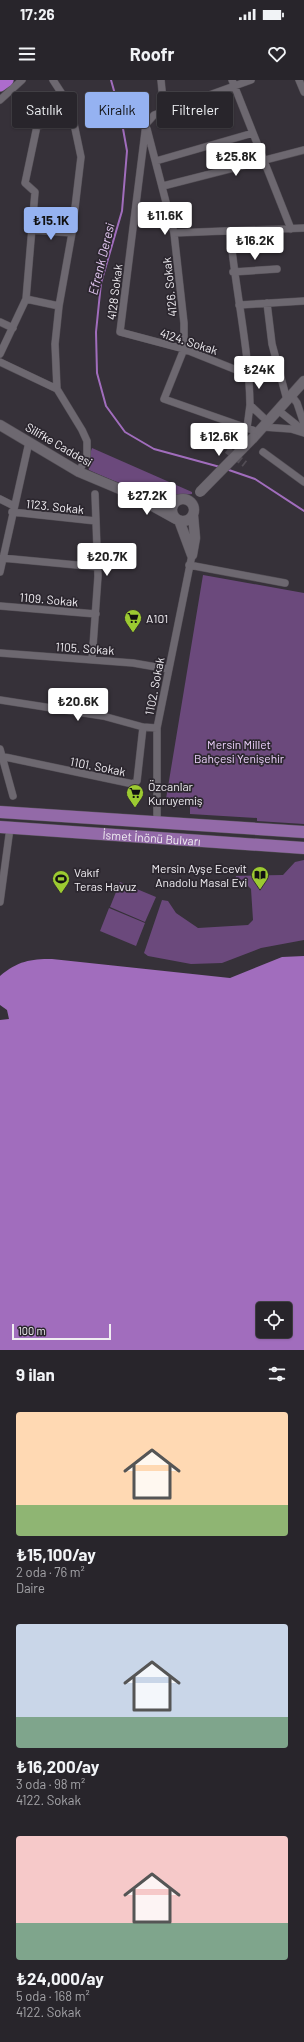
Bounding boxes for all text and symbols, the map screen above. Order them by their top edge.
text: 17:26 [20,5,55,23]
icon: menu [16,43,38,65]
text: Roofr [130,43,174,65]
icon: heart [266,43,288,65]
chip: Satılık [12,92,77,128]
chip: Kiralık [85,92,149,128]
chip: Filtreler [157,92,233,128]
pin: ₺25.8K [203,143,269,177]
text: ₺25.8K [215,148,257,164]
pin: ₺11.6K [132,202,198,236]
pin: ₺15.1K [18,207,84,241]
text: ₺11.6K [147,207,183,223]
text: ₺15.1K [33,212,69,228]
water label: Efrenk Deresi [84,221,118,297]
pin: ₺16.2K [222,227,288,261]
text: ₺16.2K [236,232,274,248]
street label: 4126. Sokak [159,257,179,317]
street label: 4128 Sokak [104,263,124,321]
street label: 4124. Sokak [158,325,220,357]
pin: ₺24K [235,356,283,390]
text: ₺24K [243,361,275,377]
street label: Silifke Caddesi [23,419,95,469]
pin: ₺12.6K [186,423,252,457]
text: ₺12.6K [200,428,238,444]
pin: ₺27.2K [114,482,180,516]
text: ₺27.2K [127,487,167,503]
street label: 1123. Sokak [25,496,85,516]
pin: ₺20.7K [74,543,140,577]
text: ₺20.7K [86,548,128,564]
street label: 1109. Sokak [19,589,79,609]
supermarket icon: A101 [123,608,143,633]
place label: A101 [146,611,168,625]
street label: 1105. Sokak [55,639,115,657]
street label: 1102. Sokak [142,656,166,716]
pin: ₺20.6K [45,688,111,722]
text: ₺20.6K [57,693,99,709]
park label: Mersin Millet Bahçesi Yenişehir [194,737,285,765]
street label: 1101. Sokak [69,754,127,778]
place label: Özcanlar Kuruyemiş [148,779,203,807]
supermarket icon: Özcanlar Kuruyemiş [125,783,145,808]
street label: İsmet İnönü Bulvarı [102,827,201,848]
place label: Mersin Ayşe Ecevit Anadolu Masal Evi [151,861,247,889]
place label: Vakıf Teras Havuz [74,865,136,893]
library icon: Mersin Ayşe Ecevit Anadolu Masal Evi [250,865,270,890]
sports icon: Vakıf Teras Havuz [51,869,71,894]
map controls [256,1302,292,1338]
button: locate [256,1302,292,1338]
scale bar [12,1322,111,1341]
text: 100 m [18,1324,46,1337]
icon: filters [266,1363,288,1385]
text: 9 ilan [16,1364,55,1384]
icon: home [116,1438,188,1510]
text: ₺15,100/ay [16,1544,96,1564]
text: 2 oda · 76 m² [16,1564,85,1580]
text: Daire [16,1580,45,1596]
icon: home [116,1650,188,1722]
text: ₺16,200/ay [16,1756,99,1776]
text: 3 oda · 98 m² [16,1776,85,1792]
text: 4122. Sokak [16,1792,81,1808]
icon: home [116,1862,188,1934]
text: ₺24,000/ay [16,1968,104,1988]
text: 5 oda · 168 m² [16,1988,90,2004]
text: 4122. Sokak [16,2004,81,2020]

